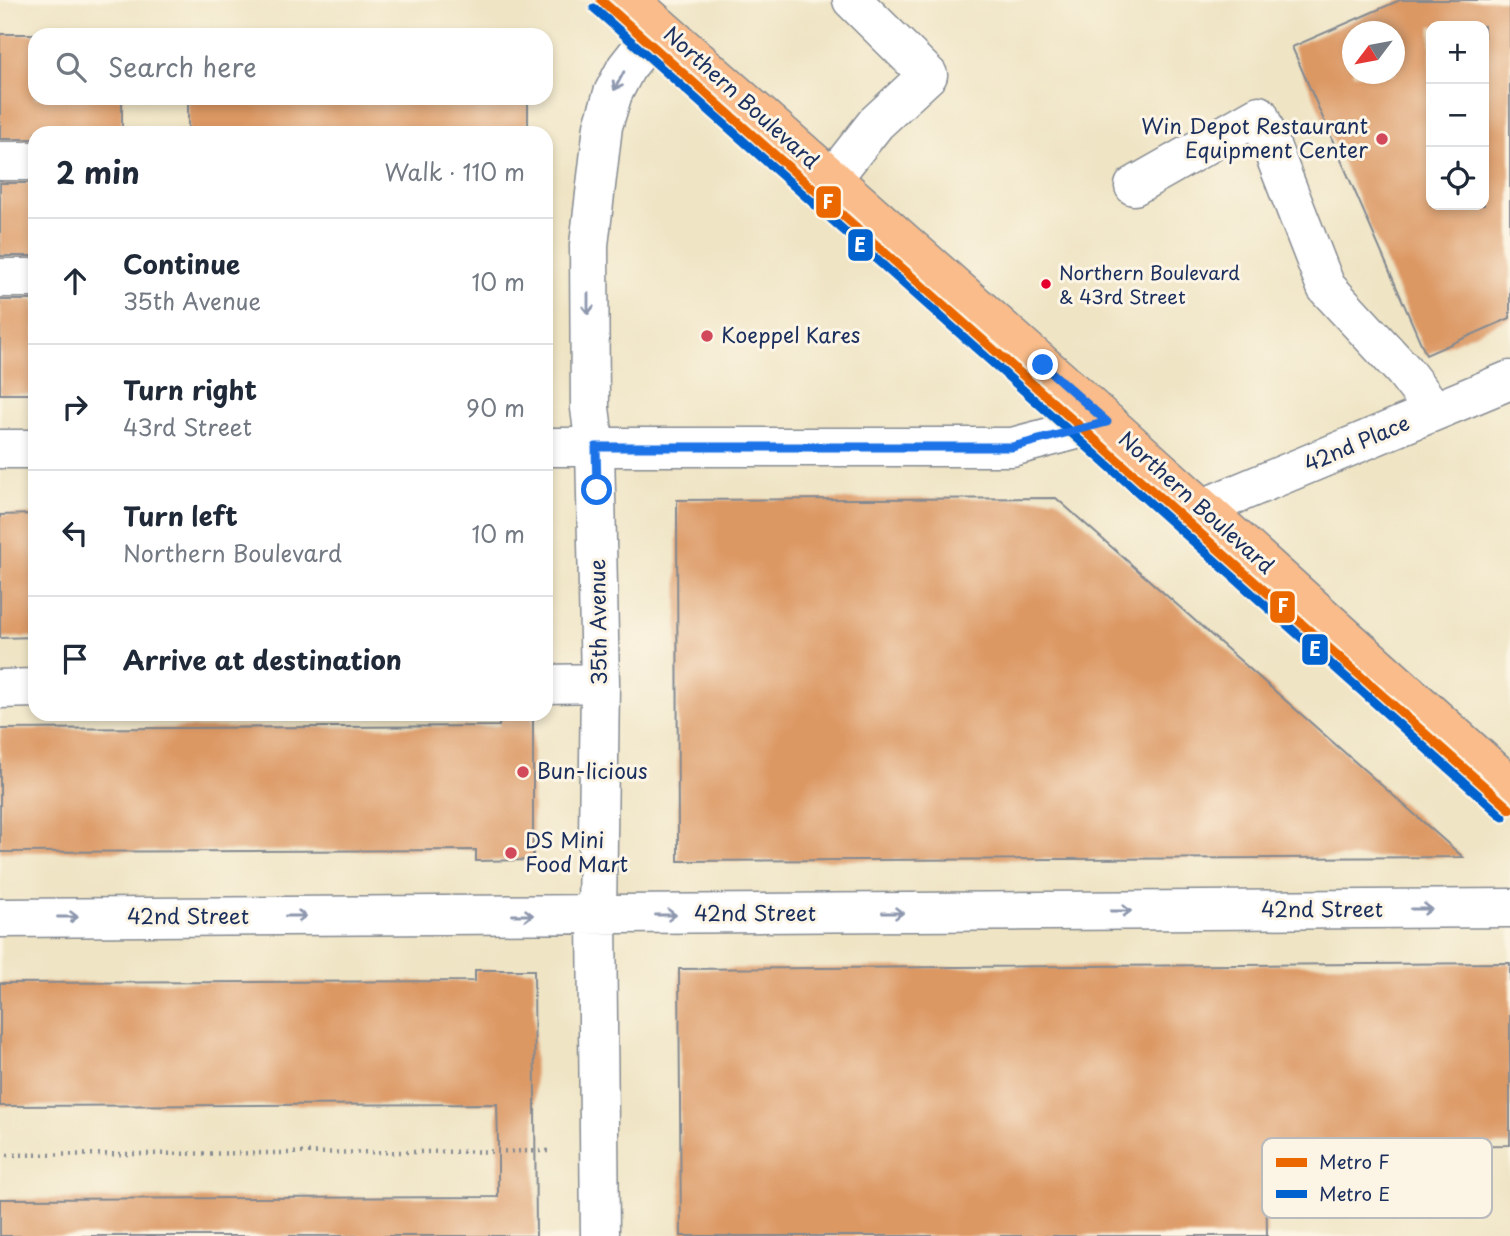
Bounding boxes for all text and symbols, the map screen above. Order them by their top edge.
street label: Northern Boulevard [657,18,827,175]
north arrow [1342,21,1405,84]
map controls [1426,21,1489,210]
button: + [1426,21,1489,84]
search box [28,28,553,105]
text: Search here [108,47,257,86]
icon: search [52,48,90,86]
one-way arrow [612,70,626,91]
button: − [1426,84,1489,147]
place label: Win Depot Restaurant Equipment Center [1141,109,1368,165]
marker: Win Depot Restaurant Equipment Center [1374,131,1390,147]
button: locate [1426,147,1489,210]
text: 2 min [56,149,140,194]
text: Walk · 110 m [384,154,525,189]
line badge: F [815,185,842,219]
text: F [822,187,834,215]
line badge: E [847,228,874,262]
text: E [854,230,866,258]
text: Continue [123,244,240,283]
place label: Northern Boulevard & 43rd Street [1059,258,1240,310]
icon: ahead [56,262,94,300]
text: 10 m [471,264,525,299]
marker: Northern Boulevard & 43rd Street [1039,277,1053,291]
text: 35th Avenue [123,283,261,318]
one-way arrow [581,293,595,316]
place label: Koeppel Kares [721,318,860,350]
marker: Koeppel Kares [699,328,715,344]
route end [1027,349,1058,380]
text: Turn right [123,370,257,409]
icon: right [56,388,94,426]
text: 90 m [466,390,525,425]
street label: 42nd Place [1298,406,1414,479]
text: 43rd Street [123,409,252,444]
street label: Northern Boulevard [1112,423,1282,580]
route start [581,474,612,505]
text: Turn left [123,496,238,535]
icon: left [56,514,94,552]
text: 10 m [471,516,525,551]
text: Northern Boulevard [123,535,342,570]
street label: 35th Avenue [580,559,614,685]
line badge: F [1269,590,1296,624]
text: F [1277,591,1289,619]
line badge: E [1301,633,1329,666]
text: E [1309,634,1321,662]
icon: arrive [56,640,94,678]
text: Arrive at destination [123,640,402,679]
place label: Bun-licious [537,754,648,786]
marker: Bun-licious [515,764,531,780]
place label: DS Mini Food Mart [525,823,628,879]
marker: DS Mini Food Mart [503,845,519,861]
street label: 42nd Street [1261,892,1383,924]
street label: 42nd Street [694,896,816,928]
street label: 42nd Street [127,899,249,931]
one-way arrow [1410,902,1433,916]
one-way arrow [1109,904,1132,918]
one-way arrow [881,906,904,920]
one-way arrow [511,908,534,922]
one-way arrow [654,908,677,921]
one-way arrow [284,909,307,923]
one-way arrow [56,910,79,924]
legend [1262,1138,1492,1218]
text: Metro F [1319,1147,1390,1175]
text: Metro E [1319,1179,1390,1207]

